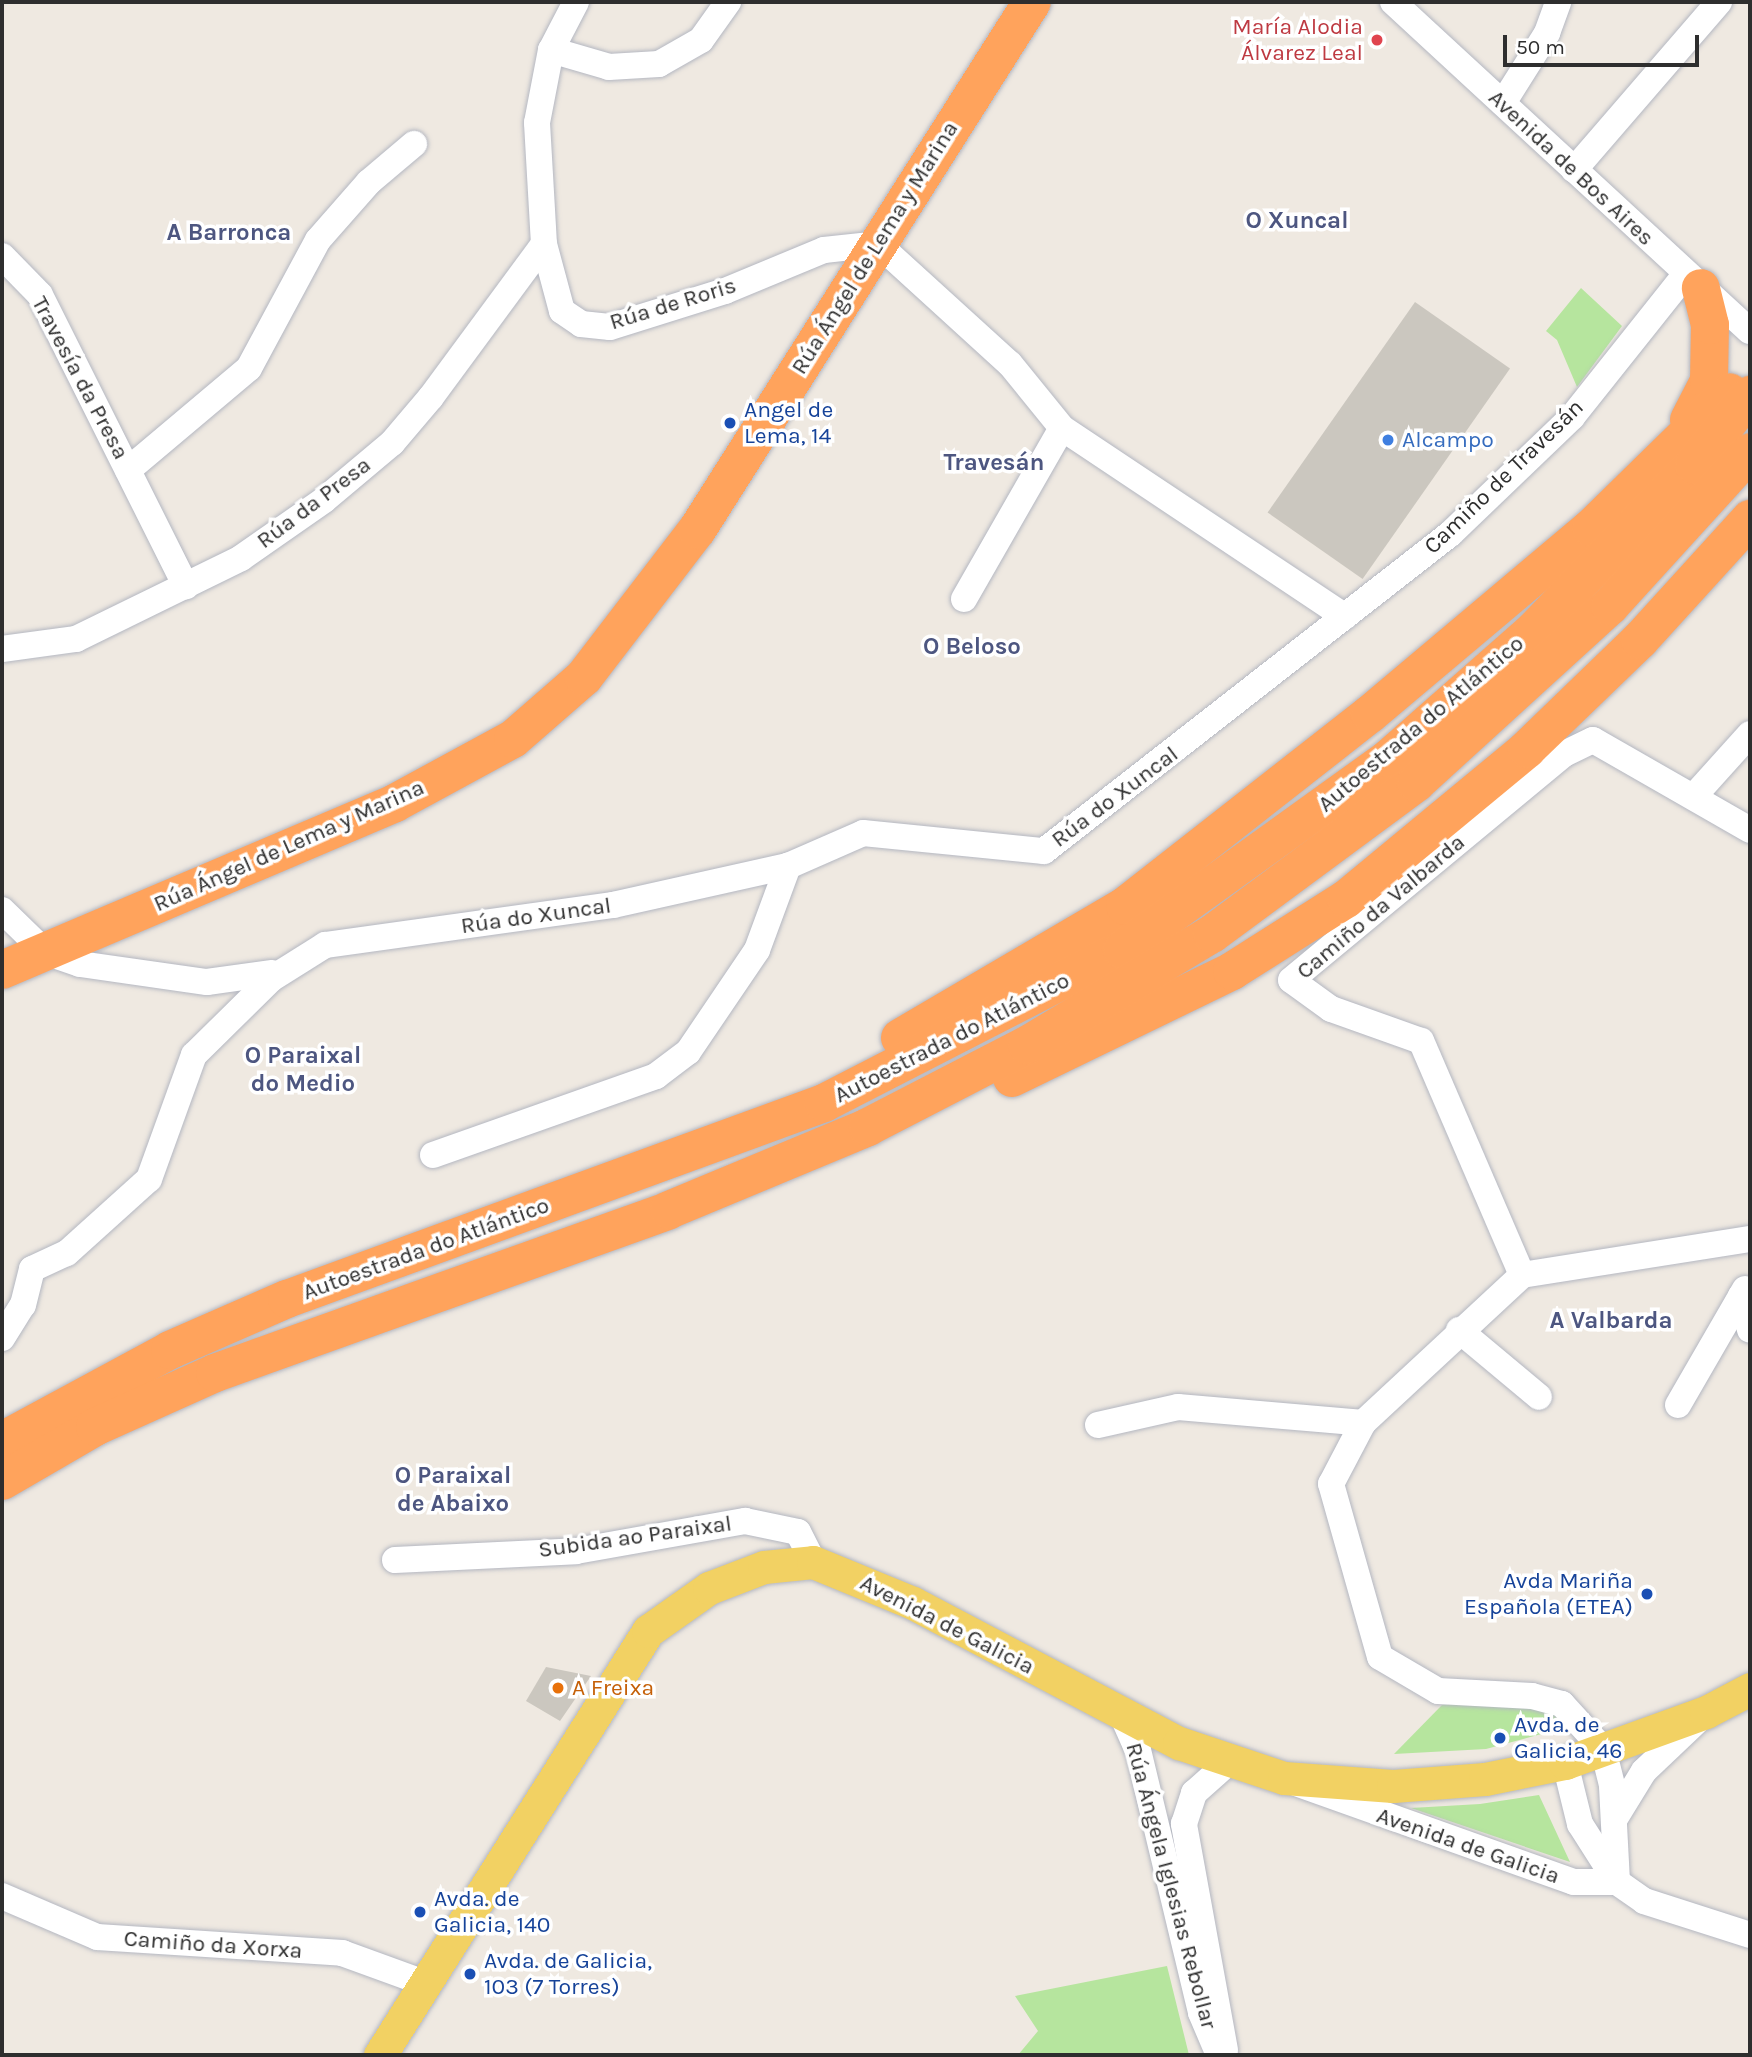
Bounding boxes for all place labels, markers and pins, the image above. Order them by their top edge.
place label: María Alodia Álvarez Leal [1232,13,1363,67]
marker: María Alodia Álvarez Leal [1369,32,1385,48]
place label: Angel de Lema, 14 [744,396,833,450]
marker: Angel de Lema, 14 [722,415,738,431]
place label: Alcampo [1402,426,1494,454]
marker: Alcampo [1380,432,1396,448]
place label: Avda Mariña Española (ETEA) [1464,1567,1633,1621]
marker: Avda Mariña Española (ETEA) [1639,1586,1655,1602]
place label: A Freixa [572,1674,654,1702]
marker: A Freixa [550,1680,566,1696]
place label: Avda. de Galicia, 46 [1514,1711,1622,1765]
marker: Avda. de Galicia, 46 [1492,1730,1508,1746]
place label: Avda. de Galicia, 140 [434,1885,551,1939]
marker: Avda. de Galicia, 140 [412,1904,428,1920]
place label: Avda. de Galicia, 103 (7 Torres) [484,1947,652,2001]
marker: Avda. de Galicia, 103 (7 Torres) [462,1966,478,1982]

